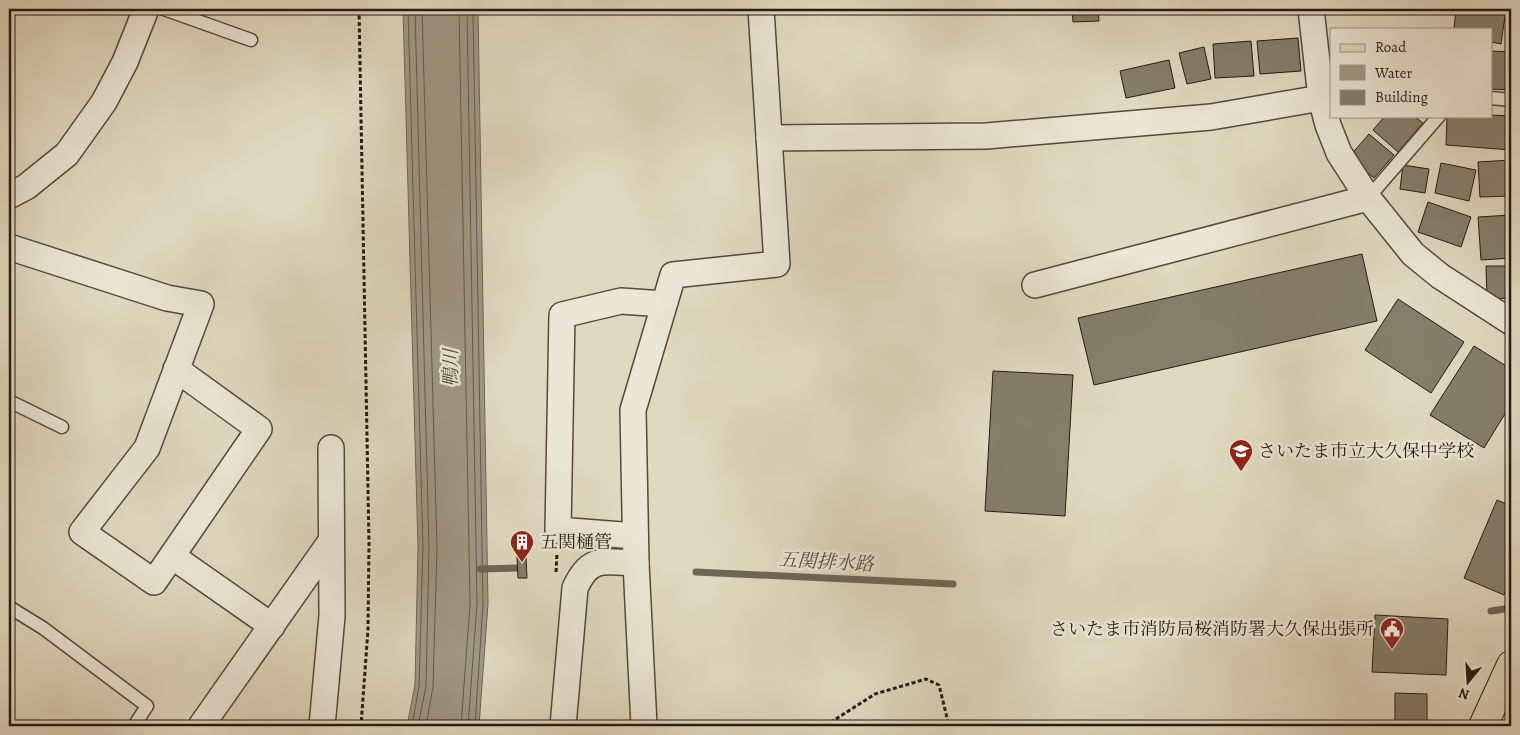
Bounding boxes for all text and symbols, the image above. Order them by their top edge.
legend [1330,28,1492,118]
text: Road [1375,37,1407,57]
text: Water [1374,63,1412,83]
text: Building [1375,87,1428,107]
water label: 鴨川 [438,347,464,387]
school or university icon: さいたま市立大久保中学校 [1228,438,1254,472]
place label: さいたま市立大久保中学校 [1258,439,1474,463]
building icon: 五関樋管 [509,529,535,563]
place label: 五関樋管 [540,530,612,554]
water label: 五関排水路 [778,547,876,578]
public building icon: さいたま市消防局桜消防署大久保出張所 [1379,616,1405,650]
place label: さいたま市消防局桜消防署大久保出張所 [1050,617,1374,641]
north arrow [1442,658,1492,708]
text: N [1456,683,1472,704]

